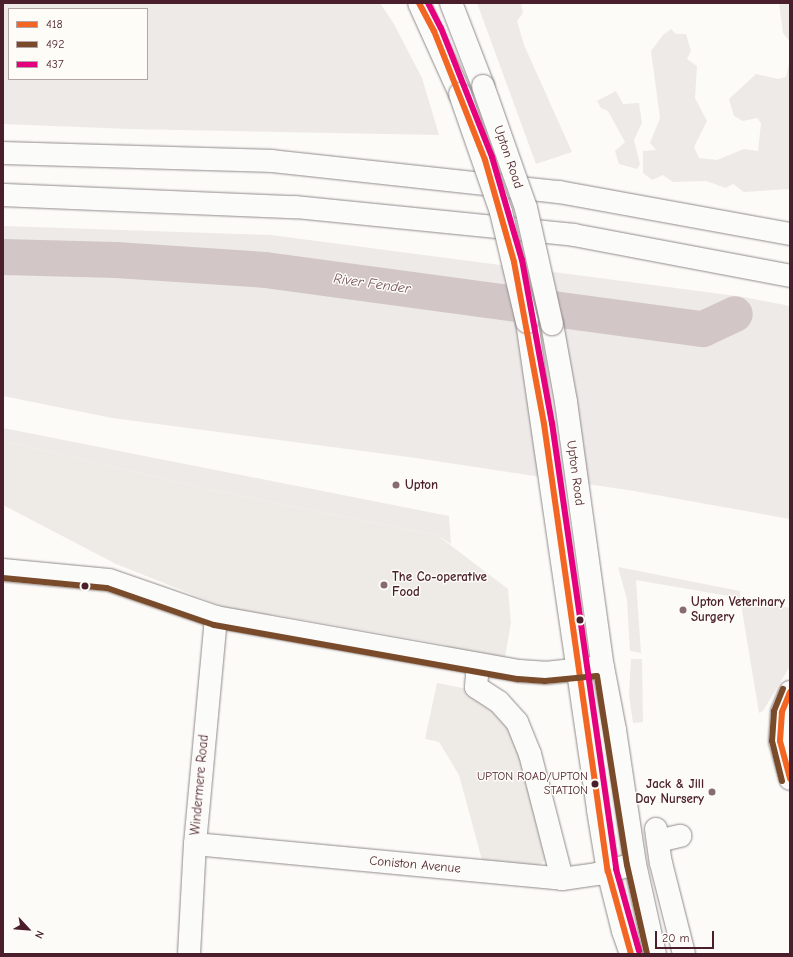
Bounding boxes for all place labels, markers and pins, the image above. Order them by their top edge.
place label: Upton [405,477,438,493]
marker: Upton [390,479,402,491]
place label: The Co-operative Food [392,570,487,601]
marker: The Co-operative Food [379,580,389,590]
unlabelled marker [80,581,90,591]
place label: Upton Veterinary Surgery [691,595,785,626]
marker: Upton Veterinary Surgery [678,605,688,615]
unlabelled marker [575,615,585,625]
place label: UPTON ROAD/UPTON STATION [477,770,588,798]
place label: Jack & Jill Day Nursery [635,777,704,808]
marker: UPTON ROAD/UPTON STATION [590,779,600,789]
marker: Jack & Jill Day Nursery [707,787,717,797]

